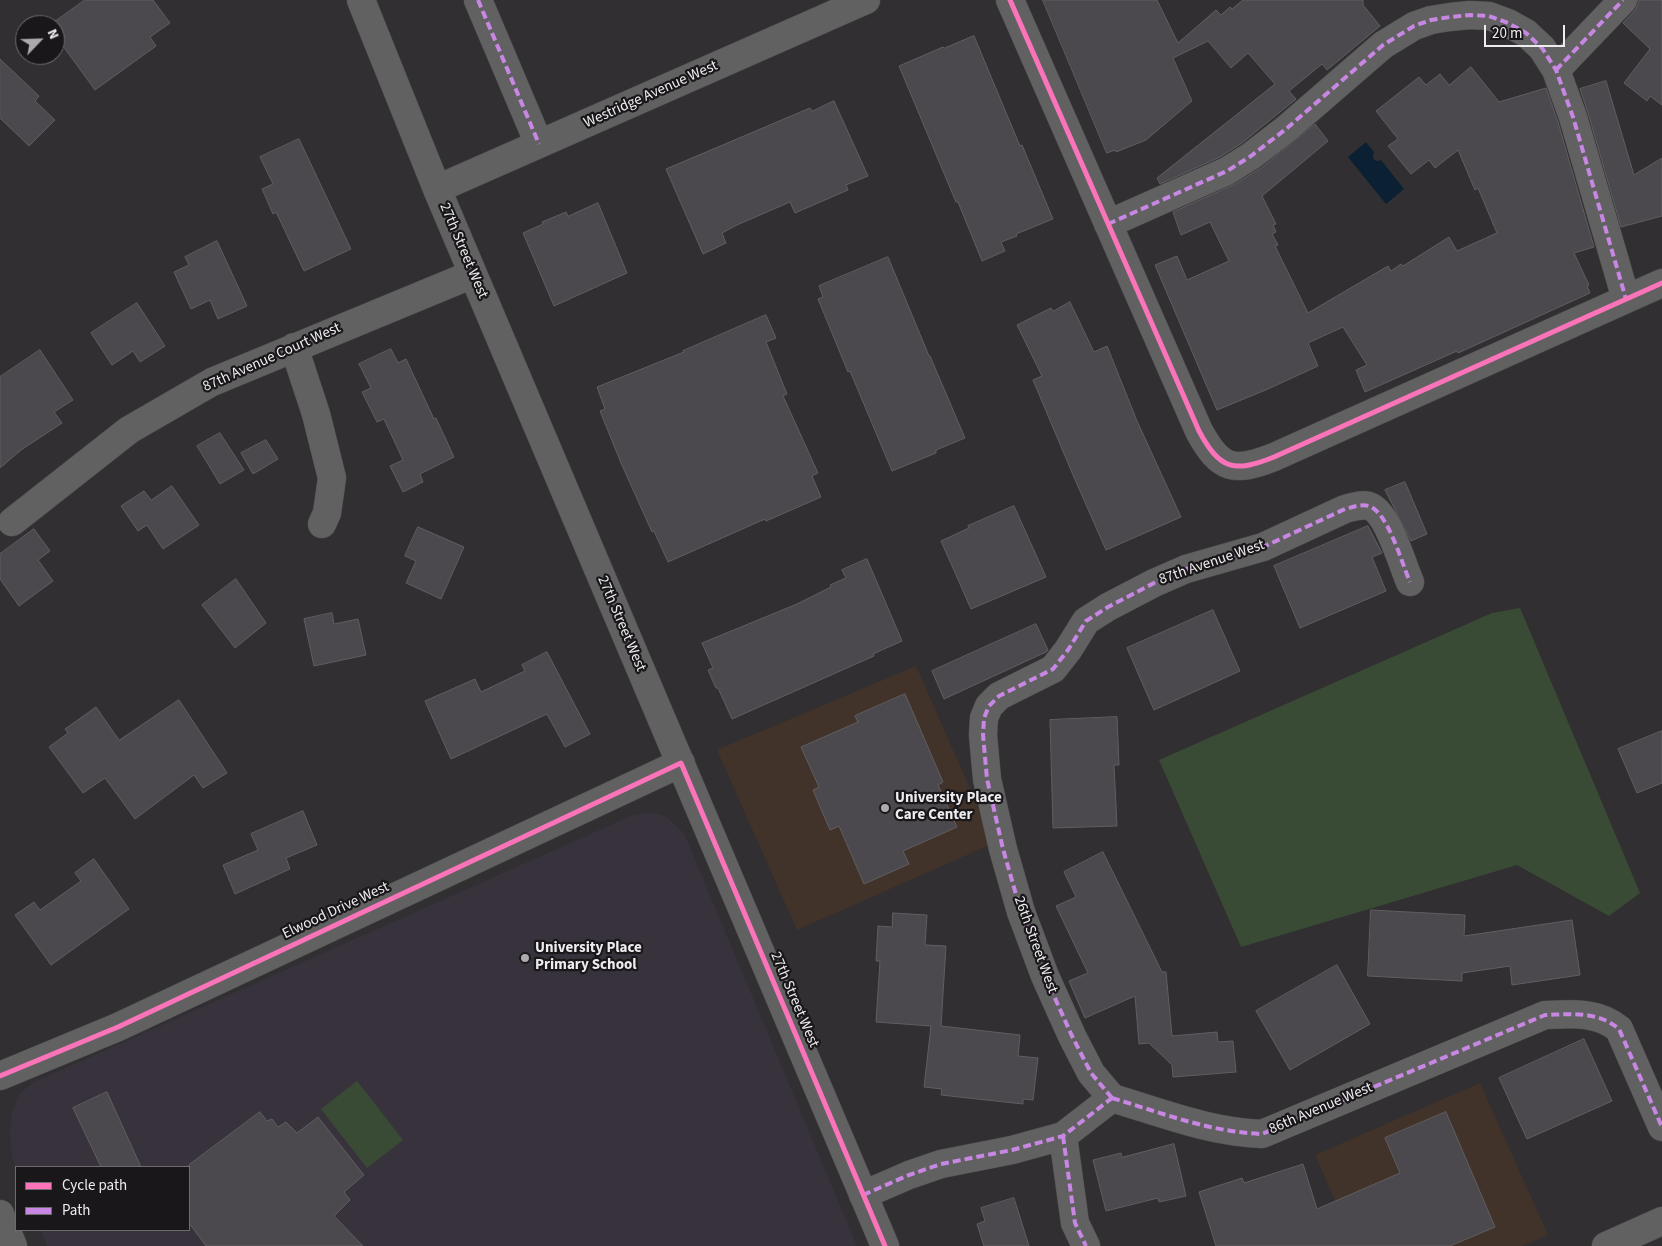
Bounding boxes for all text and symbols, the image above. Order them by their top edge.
north arrow [15,15,65,65]
scale bar [1487,15,1568,47]
text: 20 m [1492,23,1522,44]
text: N [42,26,64,43]
street label: Westridge Avenue West [581,57,721,133]
street label: 27th Street West [435,201,491,301]
street label: 87th Avenue Court West [200,320,344,396]
street label: 87th Avenue West [1157,536,1267,590]
street label: 27th Street West [593,574,649,674]
place label: University Place Care Center [895,790,1002,825]
marker: University Place Care Center [879,802,891,814]
street label: Elwood Drive West [280,878,392,944]
street label: 26th Street West [1009,894,1061,996]
place label: University Place Primary School [535,940,642,975]
street label: 27th Street West [766,950,822,1050]
marker: University Place Primary School [519,952,531,964]
street label: 86th Avenue West [1267,1079,1375,1139]
legend [15,1166,190,1231]
text: Cycle path [62,1175,127,1196]
text: Path [62,1200,90,1221]

